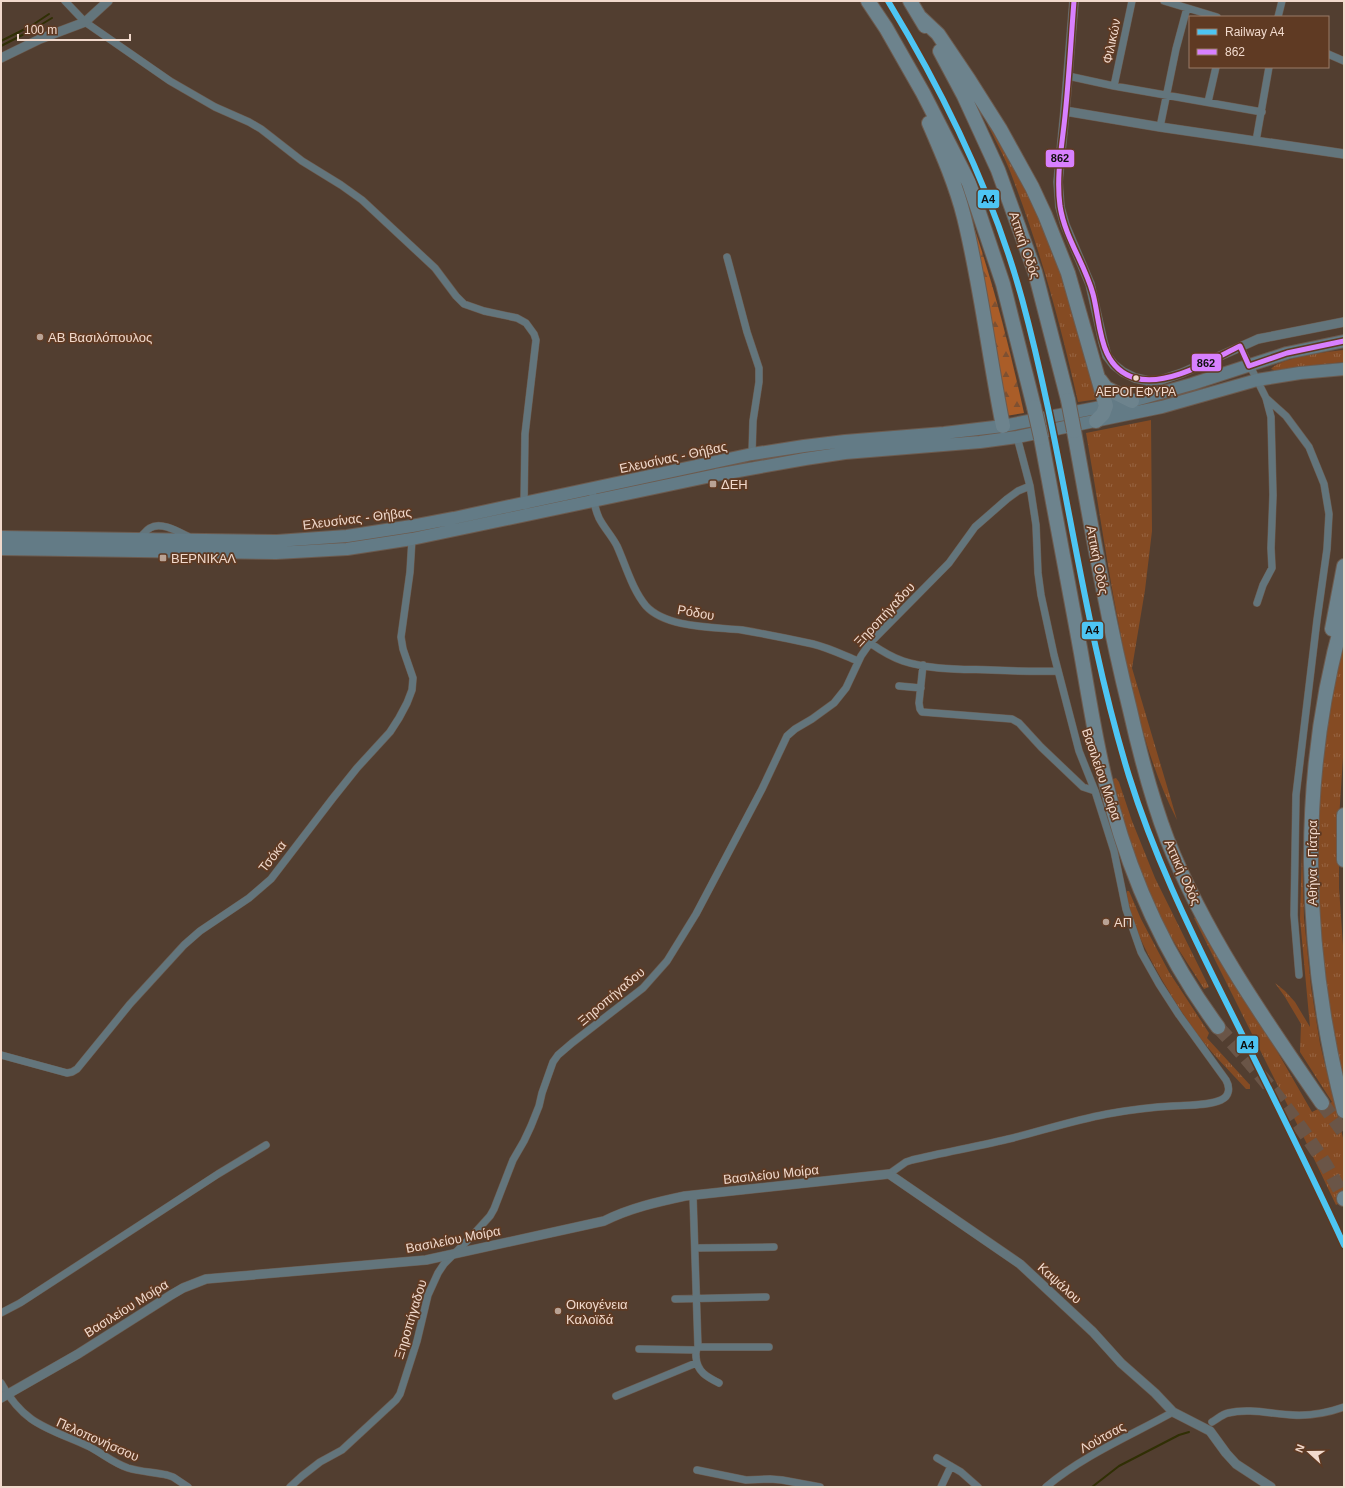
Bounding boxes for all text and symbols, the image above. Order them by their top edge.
scale bar [18,16,130,42]
legend [1189,16,1329,68]
street label: Φιλικών [1099,17,1124,65]
text: 100 m [24,23,57,37]
text: Railway A4 [1225,25,1285,39]
text: 862 [1225,45,1245,59]
line badge: 862 [1045,149,1075,168]
text: 862 [1051,152,1069,164]
line badge: A4 [977,189,1000,209]
text: A4 [981,193,996,205]
street label: Αττική Οδός [1006,210,1043,281]
place label: ΑΒ Βασιλόπουλος [48,330,152,345]
marker: ΑΒ Βασιλόπουλος [35,332,45,342]
line badge: 862 [1191,353,1222,372]
text: 862 [1197,357,1215,369]
marker: ΑΕΡΟΓΕΦΥΡΑ [1131,373,1141,383]
place label: ΑΕΡΟΓΕΦΥΡΑ [1096,385,1176,399]
street label: Ελευσίνας - Θήβας [618,439,728,476]
place label: ΔΕΗ [721,477,748,492]
marker: ΔΕΗ [708,479,718,489]
street label: Ελευσίνας - Θήβας [302,504,412,533]
street label: Αττική Οδός [1083,524,1112,596]
place label: ΒΕΡΝΙΚΑΛ [171,551,236,566]
marker: ΒΕΡΝΙΚΑΛ [158,553,168,563]
street label: Ξηροπήγαδου [851,579,918,649]
street label: Ρόδου [676,602,716,623]
line badge: A4 [1081,621,1104,640]
text: A4 [1085,624,1100,636]
street label: Βασιλείου Μοίρα [1079,726,1124,822]
street label: Αθήνα - Πάτρα [1305,820,1320,906]
street label: Τσόκα [256,837,290,875]
street label: Αττική Οδός [1161,837,1204,907]
place label: ΑΠ [1114,915,1132,930]
marker: ΑΠ [1101,917,1111,927]
street label: Ξηροπήγαδου [575,964,648,1028]
line badge: A4 [1236,1035,1259,1054]
text: A4 [1240,1039,1255,1051]
street label: Βασιλείου Μοίρα [722,1162,820,1187]
street label: Βασιλείου Μοίρα [405,1223,502,1256]
street label: Καψάλου [1035,1260,1085,1307]
street label: Βασιλείου Μοίρα [82,1276,171,1340]
street label: Ξηροπήγαδου [391,1278,430,1361]
place label: Οικογένεια Καλοϊδά [566,1297,628,1327]
marker: Οικογένεια Καλοϊδά [553,1306,563,1316]
street label: Πελοπονήσσου [54,1415,141,1464]
street label: Λούτσας [1077,1419,1128,1456]
north arrow [1289,1432,1329,1472]
text: N [1293,1443,1307,1454]

